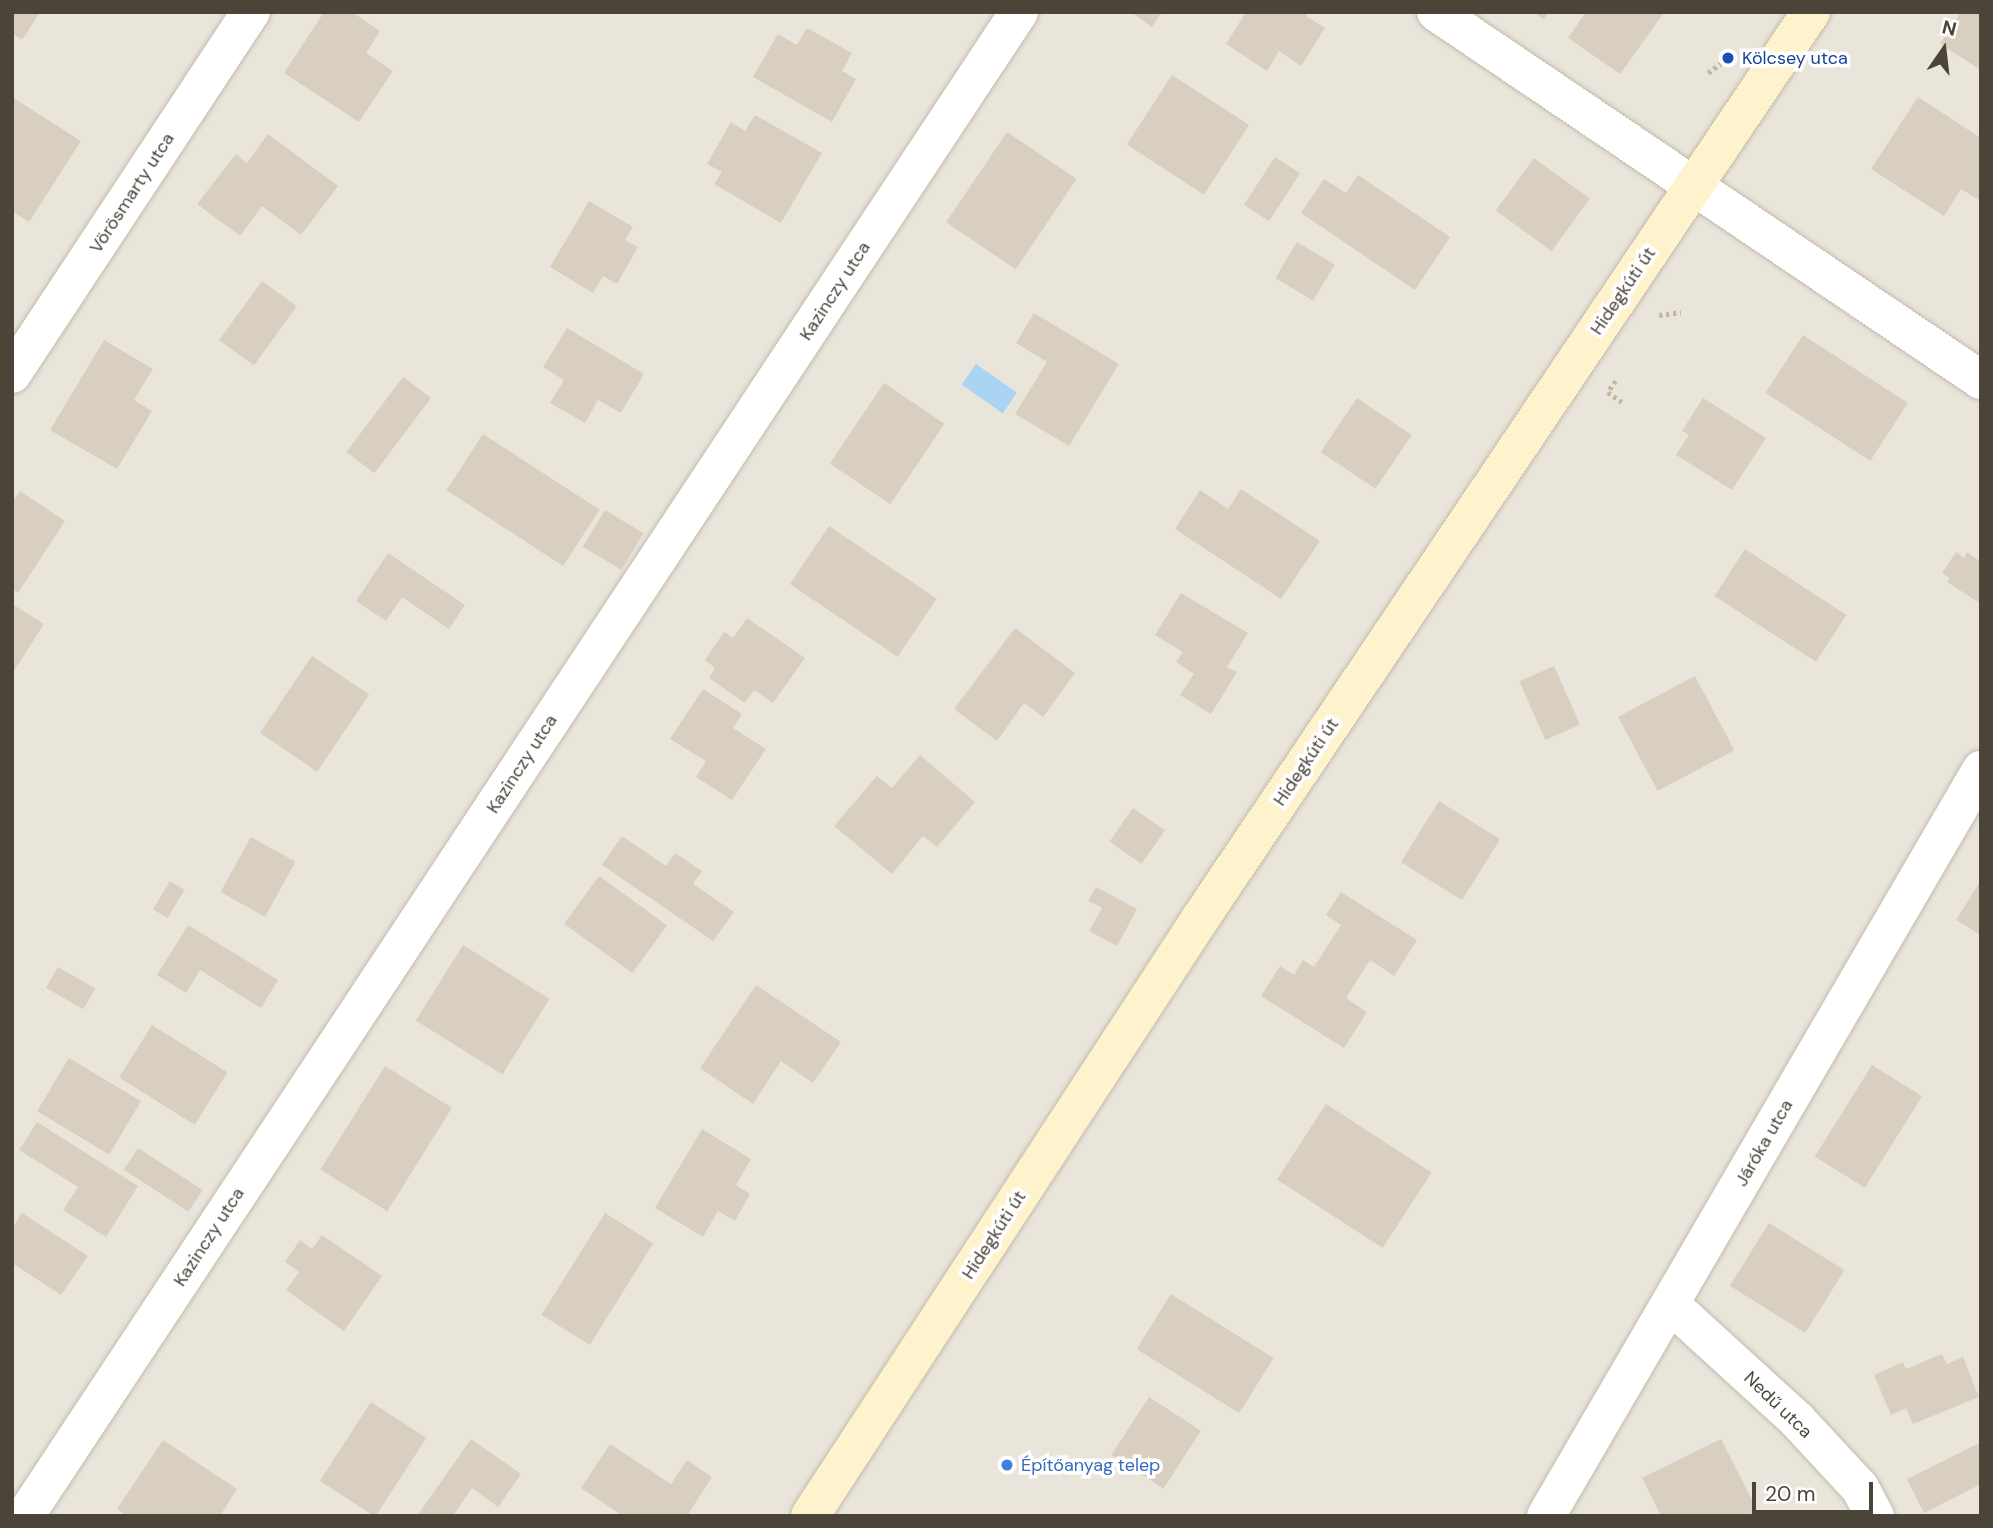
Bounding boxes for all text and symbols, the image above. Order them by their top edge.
north arrow [1909,14,1979,84]
text: N [1939,14,1959,42]
place label: Kölcsey utca [1742,47,1848,69]
marker: Kölcsey utca [1720,50,1736,66]
street label: Vörösmarty utca [85,129,179,257]
street label: Kazinczy utca [795,238,875,344]
street label: Hidegkúti út [1586,243,1660,339]
street label: Kazinczy utca [482,711,562,817]
street label: Hidegkúti út [1269,714,1343,810]
street label: Járóka utca [1730,1096,1798,1190]
street label: Kazinczy utca [169,1184,249,1290]
street label: Hidegkúti út [957,1187,1031,1283]
street label: Nedű utca [1739,1367,1817,1443]
place label: Építőanyag telep [1021,1454,1160,1476]
marker: Építőanyag telep [999,1457,1015,1473]
scale bar [1755,1468,1876,1512]
text: 20 m [1765,1480,1816,1508]

